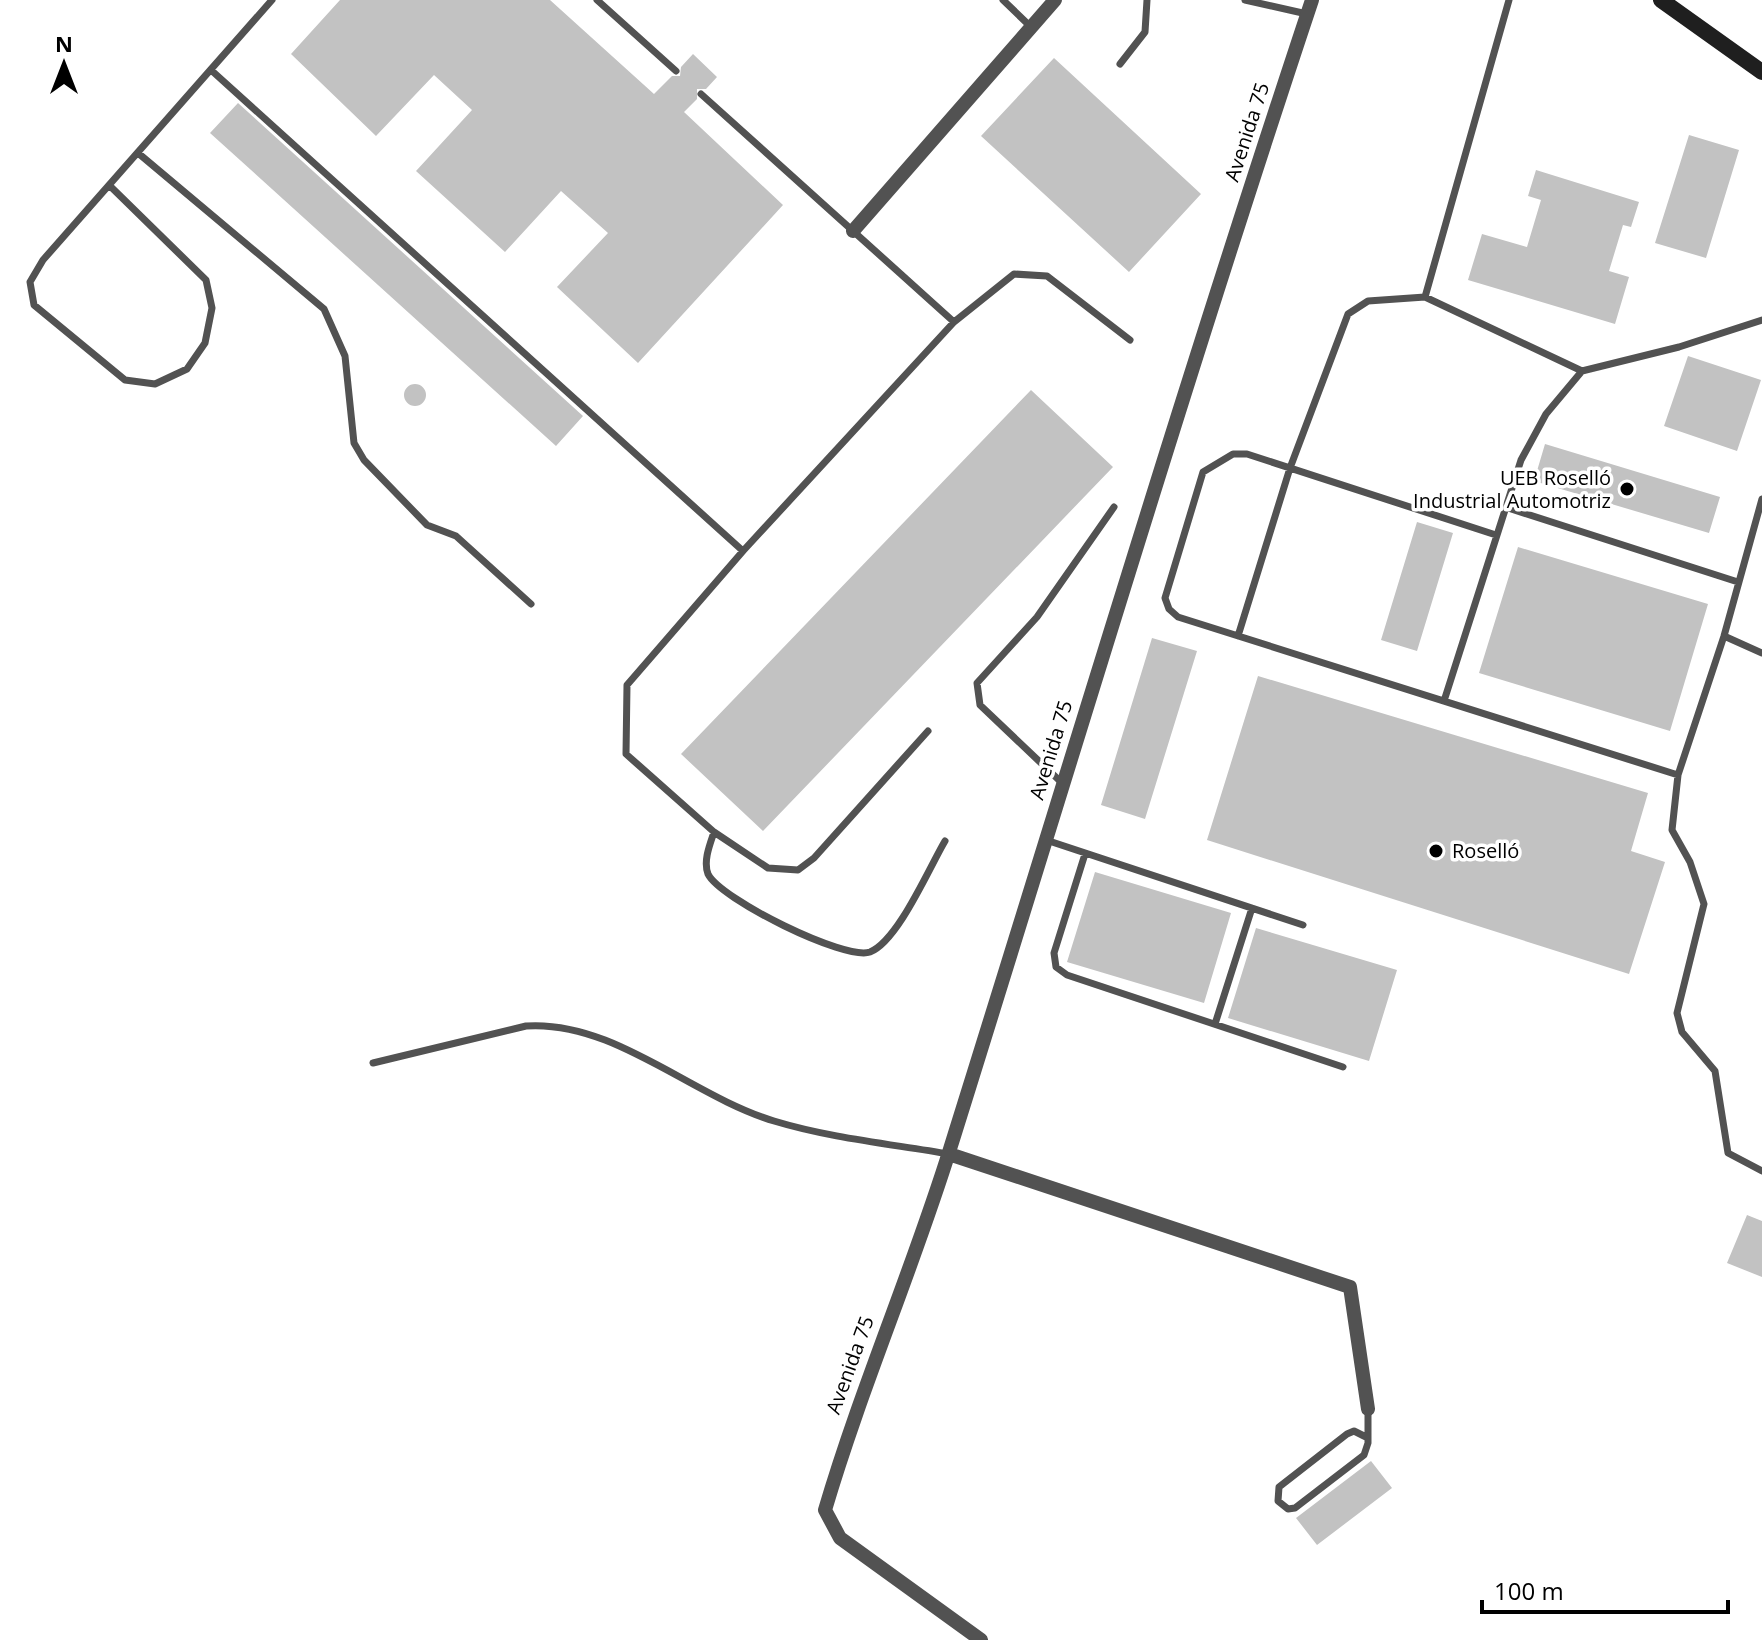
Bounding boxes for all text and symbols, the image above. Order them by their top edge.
north arrow [24,24,104,104]
text: N [55,28,73,58]
street label: Avenida 75 [1218,79,1275,185]
place label: UEB Roselló Industrial Automotriz [1413,464,1611,514]
marker: UEB Roselló Industrial Automotriz [1618,480,1636,498]
street label: Avenida 75 [1023,697,1078,803]
place label: Roselló [1452,837,1519,864]
marker: Roselló [1427,842,1445,860]
street label: Avenida 75 [819,1312,880,1418]
scale bar [1482,1564,1728,1614]
text: 100 m [1494,1574,1564,1607]

